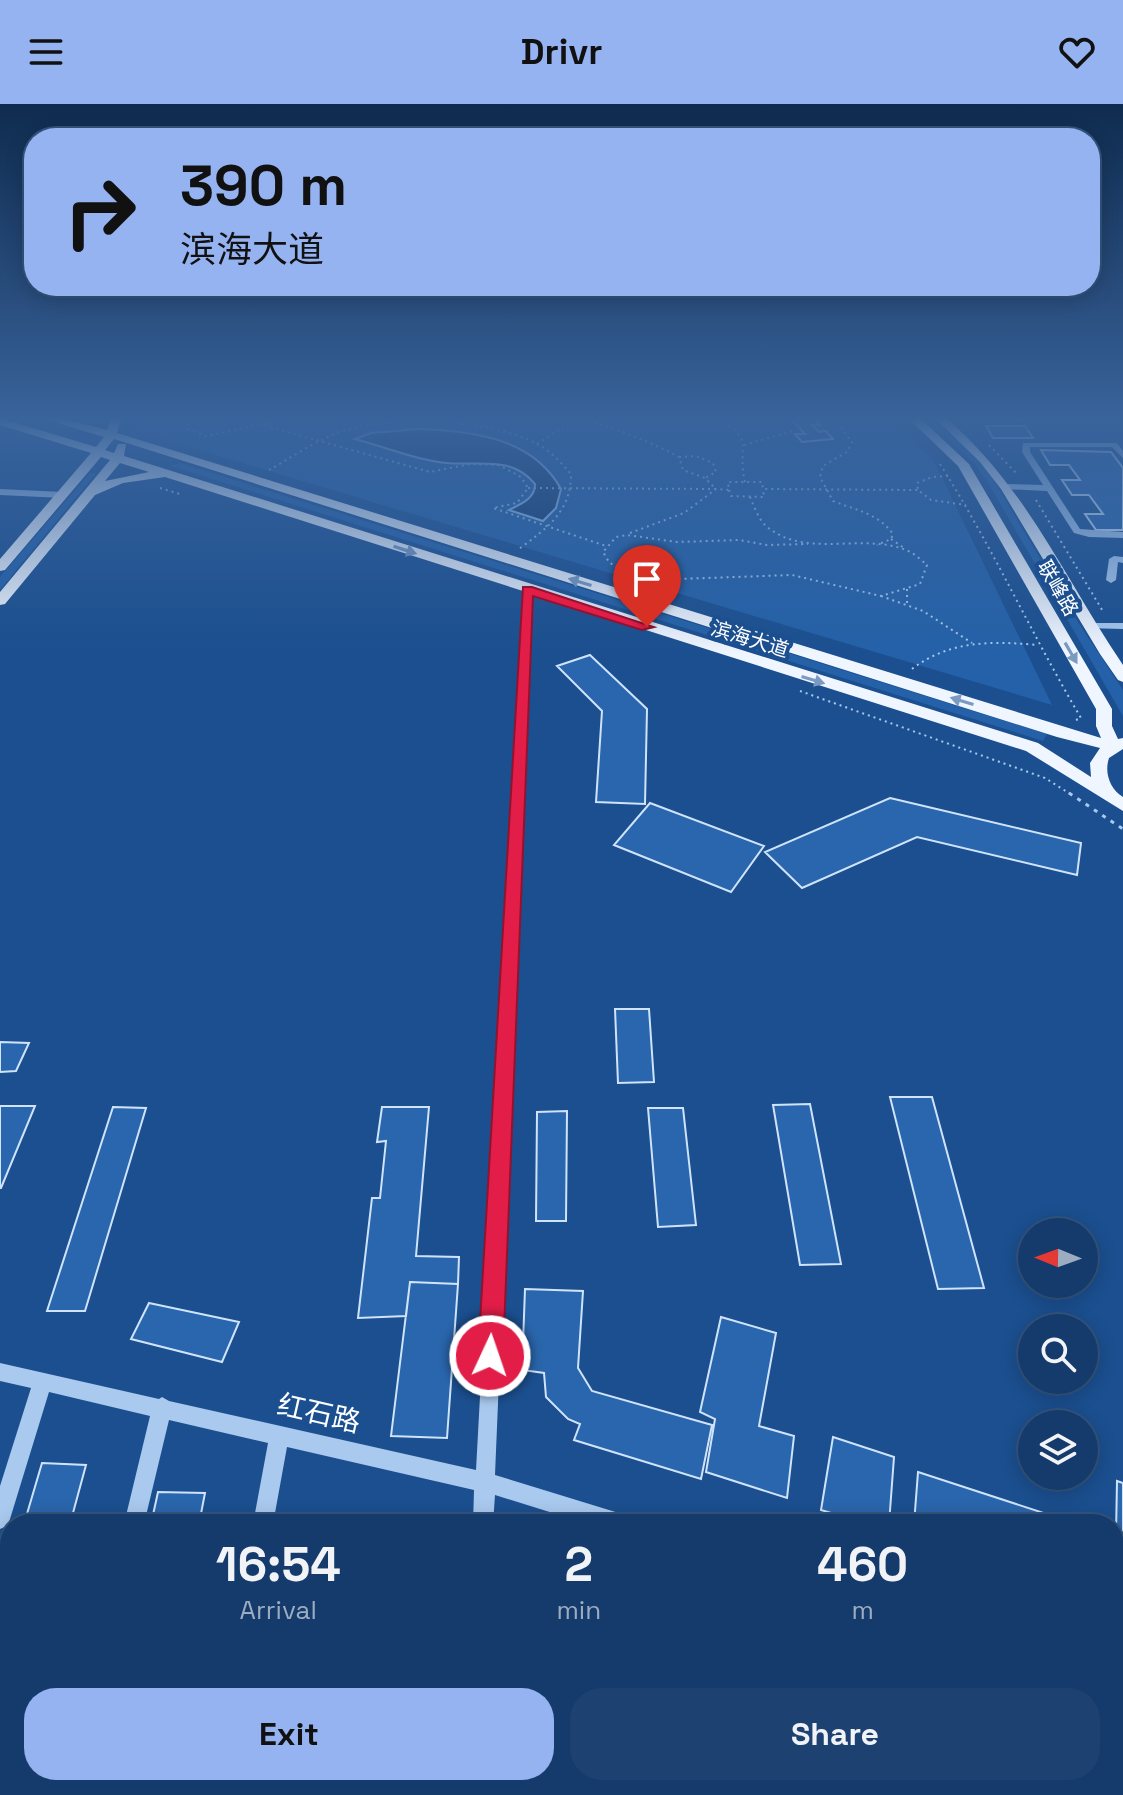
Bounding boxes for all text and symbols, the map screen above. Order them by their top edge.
text: Drivr [521,29,602,75]
icon: menu [24,30,68,74]
icon: heart [1055,30,1099,74]
text: 390 m [180,150,347,221]
icon: right [48,160,152,264]
text: 滨海大道 [180,227,324,273]
one-way arrow [393,544,417,557]
pin [613,545,681,627]
street label: 联峰路 [1032,556,1084,620]
icon: arrive [625,557,669,601]
one-way arrow [568,575,592,588]
street label: 滨海大道 [708,615,792,663]
one-way arrow [1065,641,1078,664]
one-way arrow [801,674,825,686]
one-way arrow [950,694,974,707]
north arrow [1018,1218,1098,1298]
map controls [1018,1218,1098,1490]
position arrow [448,1314,532,1398]
button: search [1018,1314,1098,1394]
street label: 红石路 [274,1386,364,1440]
button: layers [1018,1410,1098,1490]
text: 16:54 [216,1534,341,1595]
text: 2 [565,1534,593,1595]
text: 460 [817,1534,908,1595]
text: Arrival [240,1593,317,1627]
text: min [557,1593,601,1627]
text: m [851,1593,874,1627]
button: Exit [24,1688,554,1780]
button: Share [570,1688,1100,1780]

